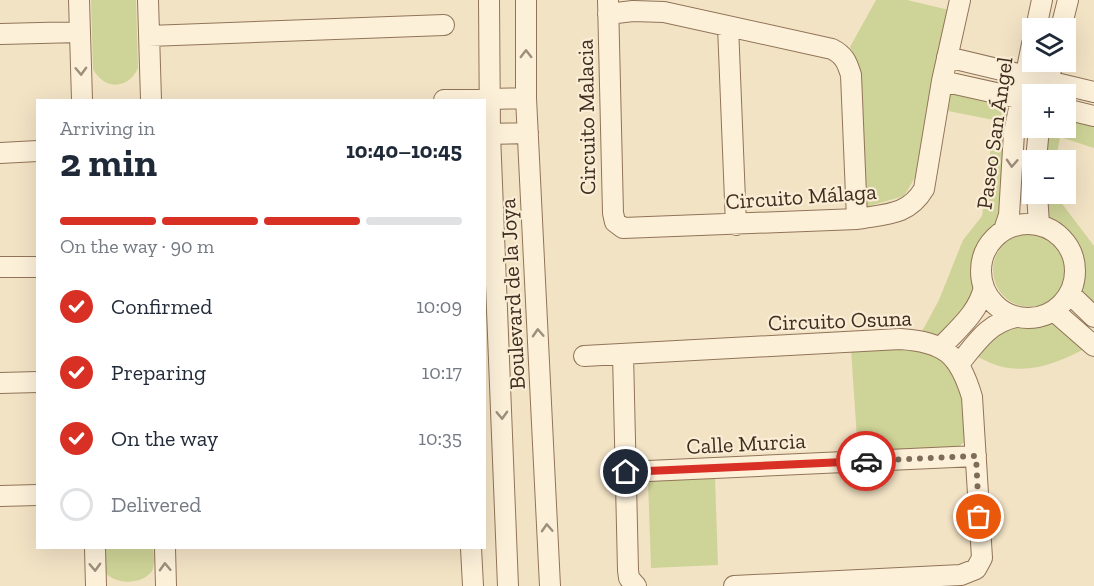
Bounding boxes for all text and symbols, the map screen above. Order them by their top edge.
map controls [1022,18,1076,204]
button: layers [1022,18,1076,72]
street label: Circuito Malacia [572,38,601,195]
one-way arrow [520,50,532,59]
street label: Paseo San Ángel [970,55,1019,211]
one-way arrow [74,67,87,76]
button: + [1022,84,1076,138]
text: Arriving in [60,116,155,140]
text: 10:40–10:45 [346,137,462,164]
text: 2 min [60,139,157,186]
button: − [1022,150,1076,204]
one-way arrow [1005,159,1018,168]
street label: Circuito Málaga [724,178,878,215]
street label: Boulevard de la Joya [494,197,531,390]
text: On the way · 90 m [60,234,214,258]
icon: check [60,290,93,323]
text: Confirmed [111,293,212,320]
text: 10:09 [416,294,462,318]
street label: Circuito Osuna [768,304,913,337]
one-way arrow [531,328,544,337]
icon: check [60,356,93,389]
text: Preparing [111,359,206,386]
text: 10:17 [422,360,462,384]
one-way arrow [495,411,508,420]
icon: check [60,422,93,455]
text: On the way [111,425,218,452]
text: 10:35 [418,426,462,450]
street label: Calle Murcia [686,427,807,460]
courier [836,431,896,491]
icon: car [850,445,883,478]
pin [600,446,651,497]
icon: home [609,455,642,488]
text: Delivered [111,491,201,518]
pin [953,491,1004,542]
icon: bag [962,500,995,533]
one-way arrow [541,523,554,532]
one-way arrow [89,562,101,571]
one-way arrow [159,562,172,571]

